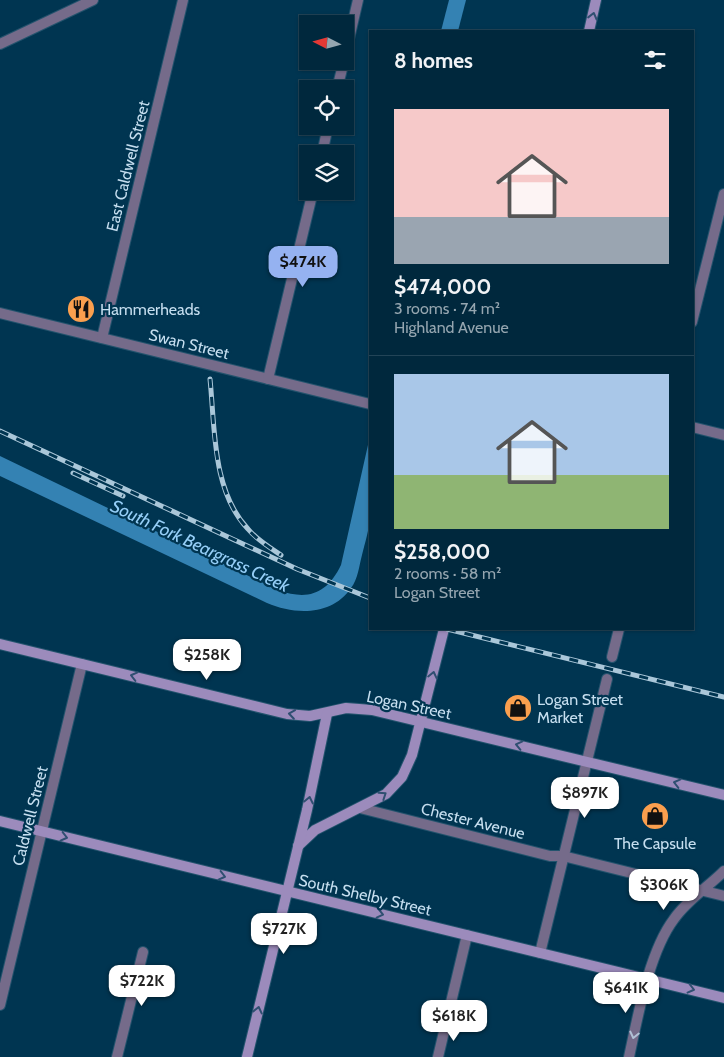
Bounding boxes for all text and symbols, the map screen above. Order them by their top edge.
one-way arrow [587,12,597,20]
north arrow [299,15,354,70]
map controls [299,15,354,200]
icon: filters [641,46,669,74]
text: 8 homes [394,48,473,73]
button: locate [299,80,354,135]
street label: East Caldwell Street [103,98,154,233]
icon: home [487,141,577,231]
button: layers [299,145,354,200]
pin: $474K [268,246,338,288]
text: $474K [280,252,326,271]
text: $474,000 [394,274,491,299]
restaurant icon: Hammerheads [66,294,96,324]
text: 3 rooms · 74 m² [394,299,500,318]
place label: Hammerheads [100,300,201,319]
text: Highland Avenue [394,318,509,337]
street label: Swan Street [147,325,232,363]
icon: home [487,407,577,497]
water label: South Fork Beargrass Creek [107,495,294,598]
text: $258,000 [394,539,490,564]
text: 2 rooms · 58 m² [394,564,501,583]
text: Logan Street [394,583,480,602]
pin: $258K [172,638,242,681]
text: $258K [184,645,230,664]
one-way arrow [427,671,438,680]
one-way arrow [131,672,139,682]
street label: Logan Street [365,687,454,723]
place label: Logan Street Market [537,690,624,727]
shop icon: Logan Street Market [503,693,533,723]
one-way arrow [288,709,296,720]
one-way arrow [514,740,523,751]
street label: Caldwell Street [8,764,52,868]
pin: $897K [550,776,620,819]
one-way arrow [672,778,681,789]
text: $897K [562,783,608,802]
one-way arrow [377,792,387,801]
one-way arrow [303,795,314,804]
street label: Chester Avenue [419,799,527,843]
shop icon: The Capsule [640,801,670,831]
one-way arrow [60,831,69,842]
place label: The Capsule [614,834,696,853]
pin: $306K [629,868,699,911]
one-way arrow [218,870,227,881]
street label: South Shelby Street [297,870,434,920]
text: $306K [640,875,688,894]
one-way arrow [376,908,384,919]
pin: $727K [249,912,319,955]
text: $727K [262,919,306,938]
pin: $722K [107,964,177,1007]
text: $722K [120,971,164,990]
pin: $641K [591,972,661,1014]
text: $641K [604,978,648,997]
one-way arrow [687,983,696,994]
pin: $618K [419,1000,489,1042]
one-way arrow [252,1005,263,1014]
text: $618K [432,1006,476,1025]
one-way arrow [629,1030,640,1039]

